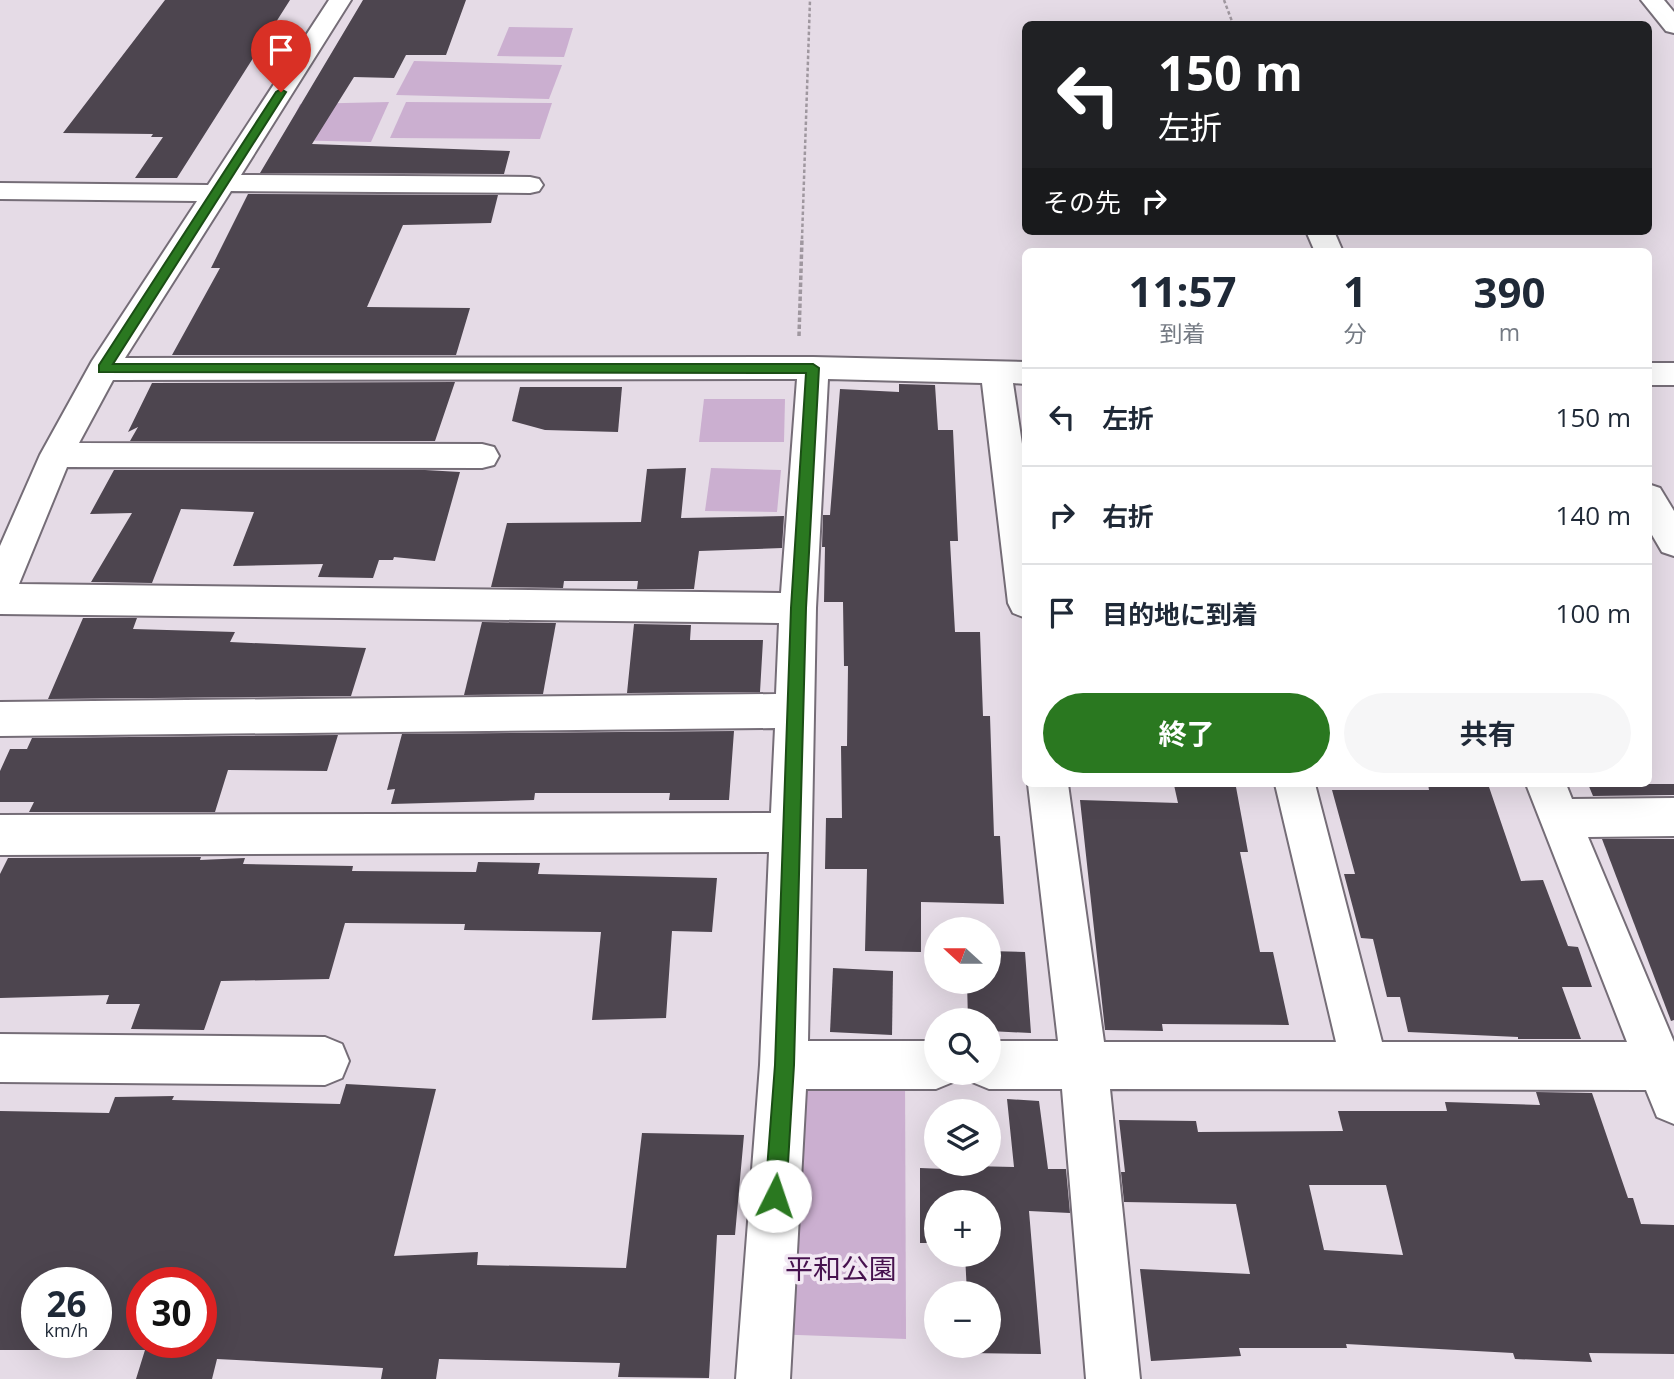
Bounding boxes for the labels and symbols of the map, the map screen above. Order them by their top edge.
pin [251,20,311,92]
north arrow [924,917,1001,994]
position arrow [738,1159,812,1233]
park label: 平和公園 [785,1249,897,1287]
speed limit sign: 30 [126,1267,217,1358]

